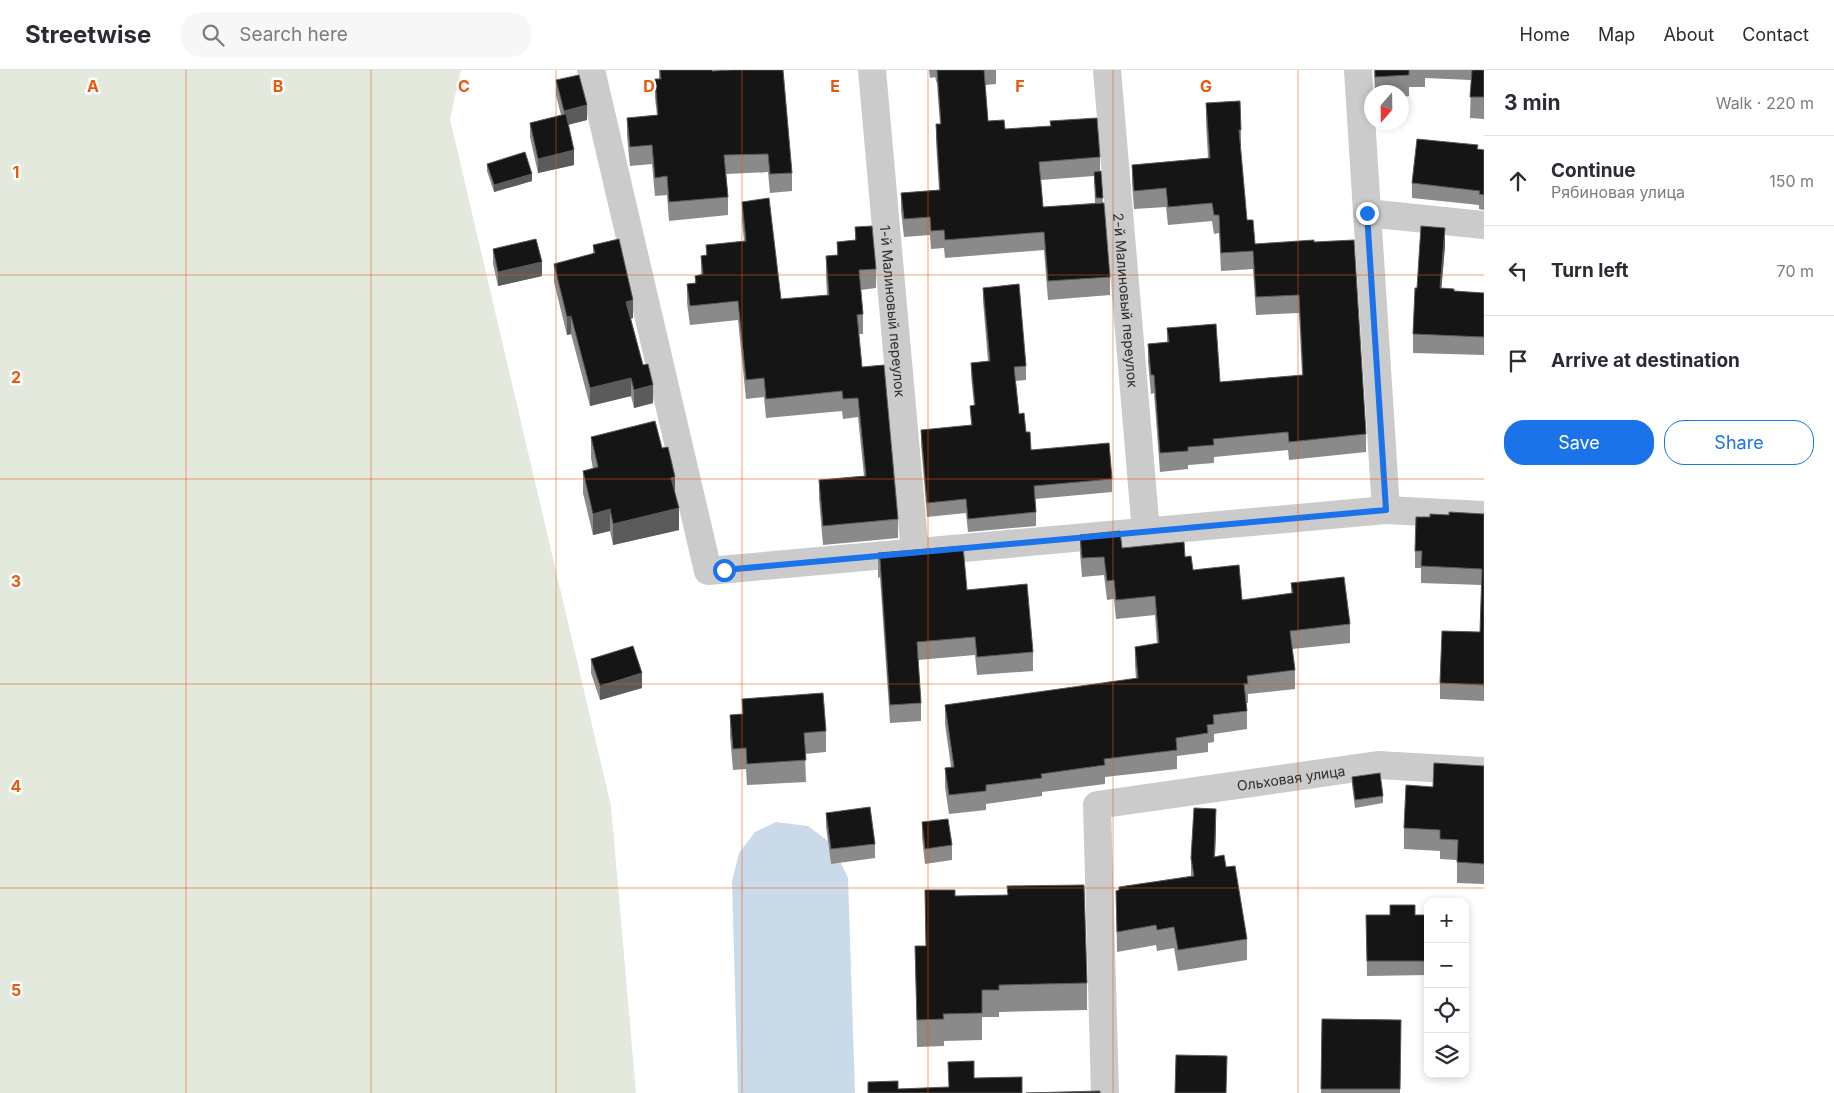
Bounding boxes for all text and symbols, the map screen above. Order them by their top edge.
search box [181,12,531,57]
text: Streetwise [25,20,151,49]
icon: search [199,21,227,49]
text: Search here [239,23,348,46]
text: Home [1520,24,1570,45]
text: Map [1598,24,1635,45]
text: About [1663,24,1714,45]
text: Contact [1742,24,1809,45]
text: A [87,76,99,96]
text: B [273,76,283,96]
text: C [458,76,470,96]
text: D [643,76,655,96]
text: E [830,76,840,96]
text: F [1015,76,1025,96]
text: G [1200,76,1212,96]
north arrow [1364,85,1409,130]
text: 3 min [1504,90,1560,115]
text: Walk · 220 m [1716,93,1814,113]
text: Continue [1551,159,1636,182]
text: 1 [13,162,19,182]
icon: ahead [1504,167,1532,195]
text: 150 m [1769,171,1814,191]
text: Рябиновая улица [1551,182,1685,202]
route end [1356,202,1379,225]
street label: 2-й Малиновый переулок [1111,212,1142,389]
street label: 1-й Малиновый переулок [877,224,910,398]
icon: left [1504,257,1532,285]
text: Turn left [1551,259,1629,282]
text: 70 m [1777,261,1814,281]
icon: arrive [1504,347,1532,375]
text: Arrive at destination [1551,349,1740,372]
text: 2 [11,367,21,387]
button: Save [1504,420,1654,465]
button: Share [1664,420,1814,465]
route start [713,559,736,582]
text: 3 [11,571,21,591]
street label: Ольховая улица [1236,761,1346,794]
text: 4 [11,776,22,796]
map controls [1424,898,1469,1078]
button: + [1424,898,1469,943]
button: − [1424,943,1469,988]
text: 5 [11,980,21,1000]
button: locate [1424,988,1469,1033]
button: layers [1424,1033,1469,1078]

